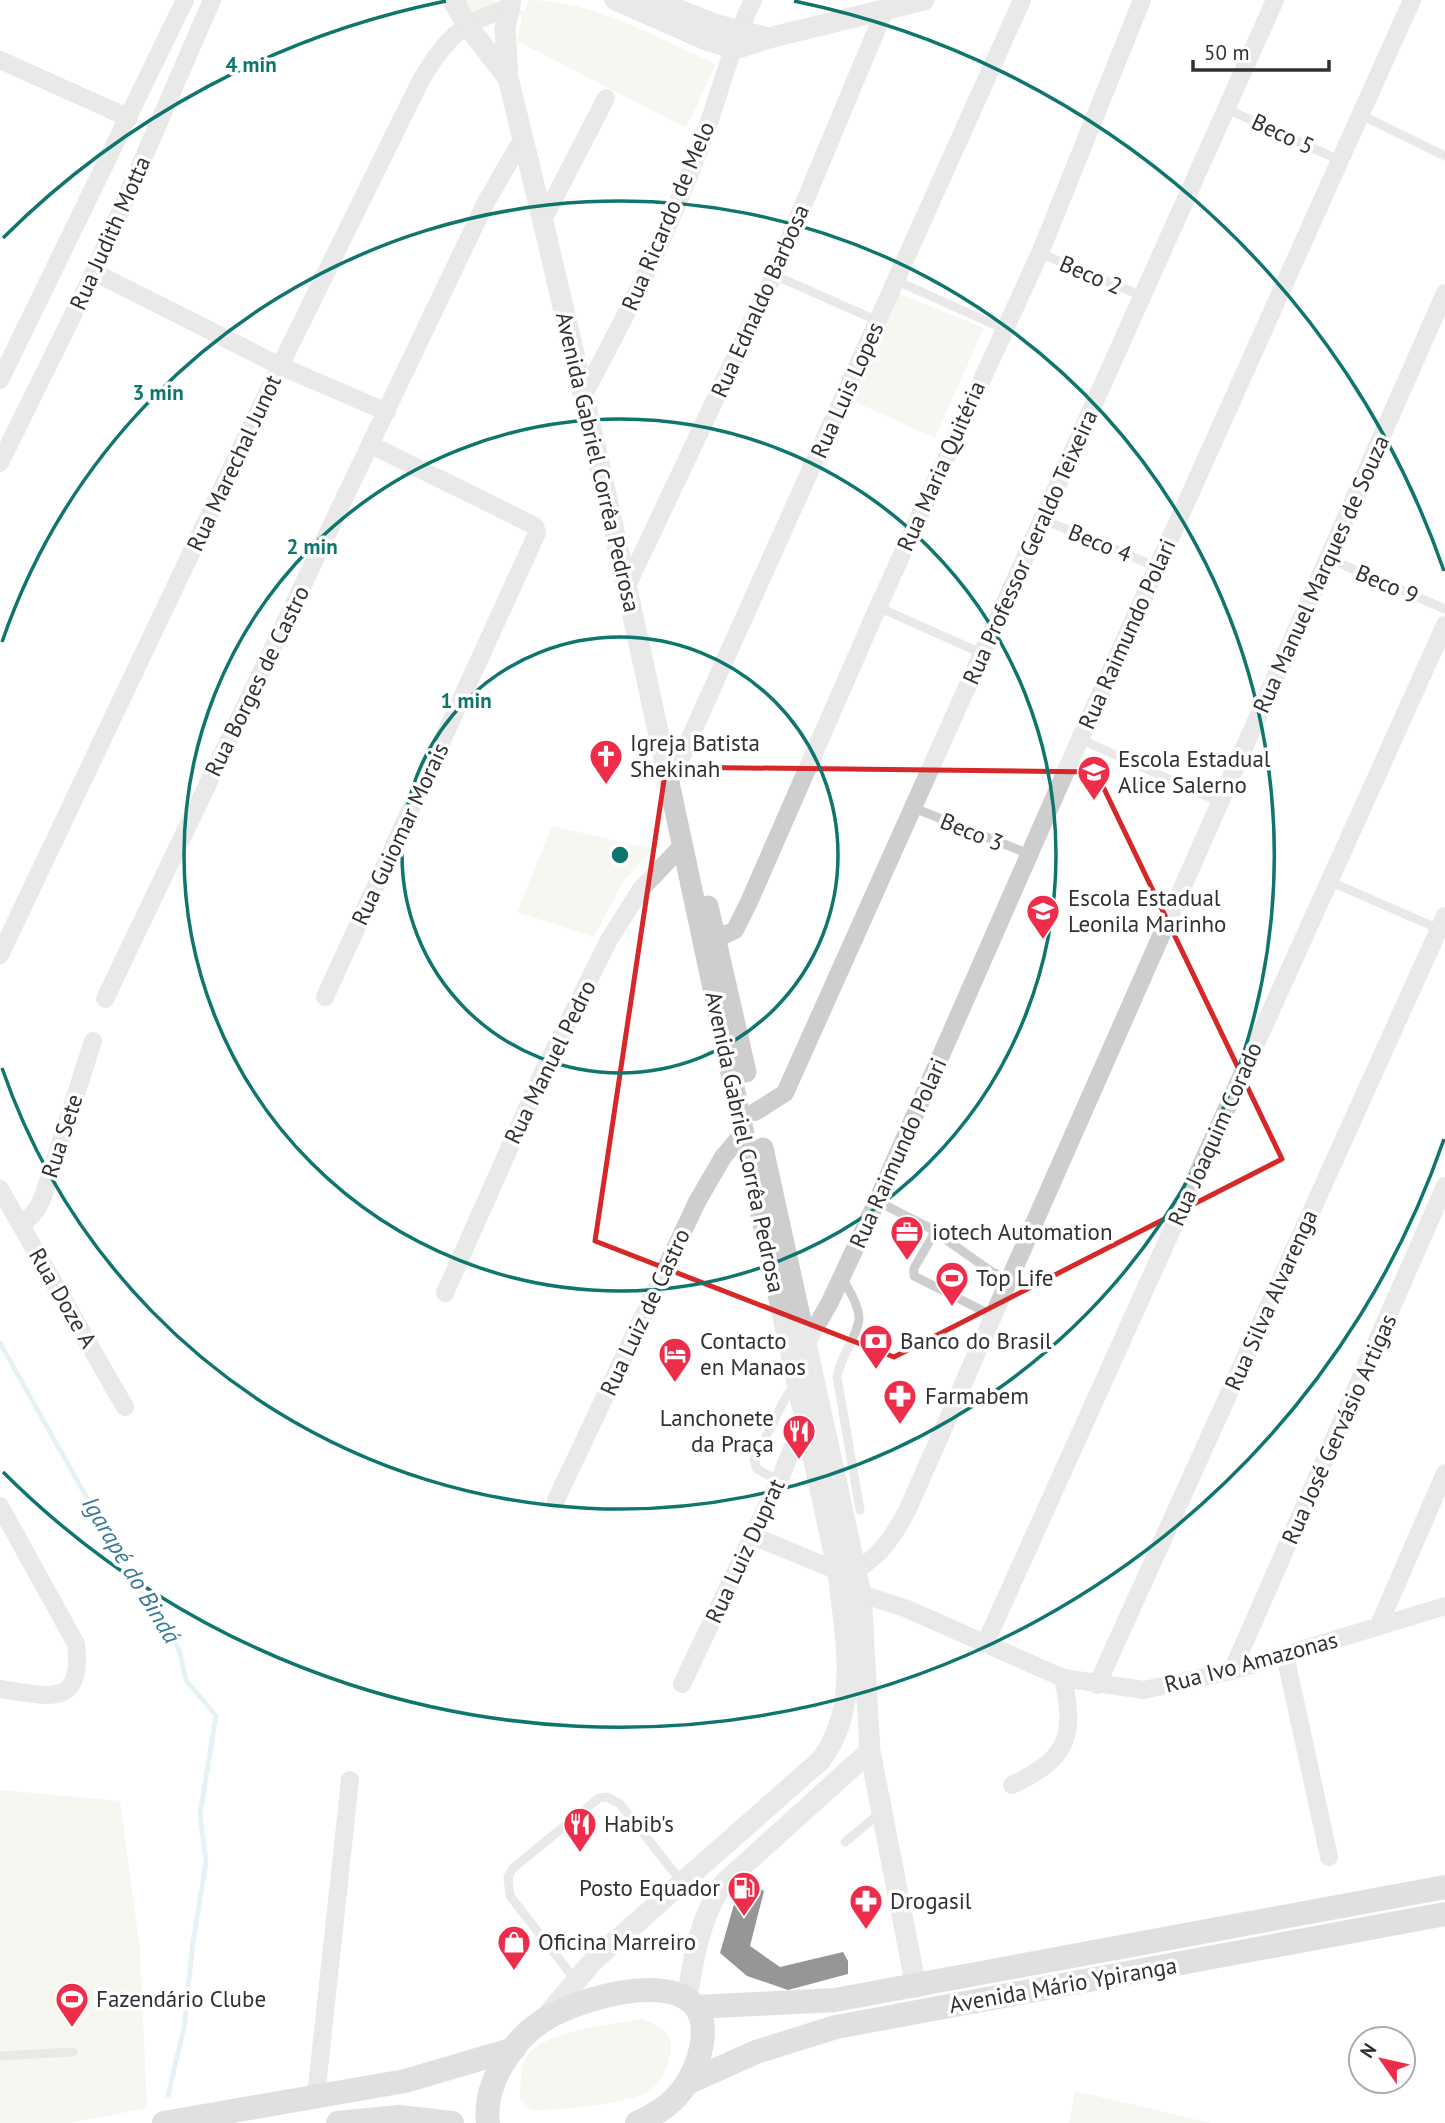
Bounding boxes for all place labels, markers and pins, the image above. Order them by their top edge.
place label: Igreja Batista Shekinah [630,728,760,783]
church icon: Igreja Batista Shekinah [587,737,625,786]
place label: Escola Estadual Alice Salerno [1118,744,1271,799]
school or university icon: Escola Estadual Alice Salerno [1075,753,1113,802]
centre of rings [608,843,632,867]
place label: Escola Estadual Leonila Marinho [1068,883,1226,938]
school or university icon: Escola Estadual Leonila Marinho [1024,892,1062,941]
office icon: iotech Automation [888,1213,926,1262]
place label: iotech Automation [932,1217,1113,1246]
sports icon: Top Life [933,1259,971,1308]
place label: Top Life [976,1263,1054,1292]
bank icon: Banco do Brasil [857,1322,895,1371]
place label: Contacto en Manaos [700,1326,806,1381]
place label: Banco do Brasil [900,1326,1052,1355]
hotel icon: Contacto en Manaos [656,1335,694,1384]
pharmacy icon: Farmabem [881,1377,919,1426]
place label: Farmabem [925,1381,1029,1410]
place label: Lanchonete da Praça [660,1403,774,1458]
restaurant icon: Lanchonete da Praça [780,1412,818,1461]
restaurant icon: Habib's [561,1805,599,1854]
place label: Habib's [604,1809,674,1838]
fuel station icon: Posto Equador [725,1869,763,1918]
place label: Posto Equador [579,1873,720,1902]
pharmacy icon: Drogasil [847,1882,885,1931]
place label: Drogasil [890,1886,972,1915]
shop icon: Oficina Marreiro [495,1923,533,1972]
place label: Oficina Marreiro [538,1927,696,1956]
sports icon: Fazendário Clube [53,1980,91,2029]
place label: Fazendário Clube [96,1984,266,2013]

